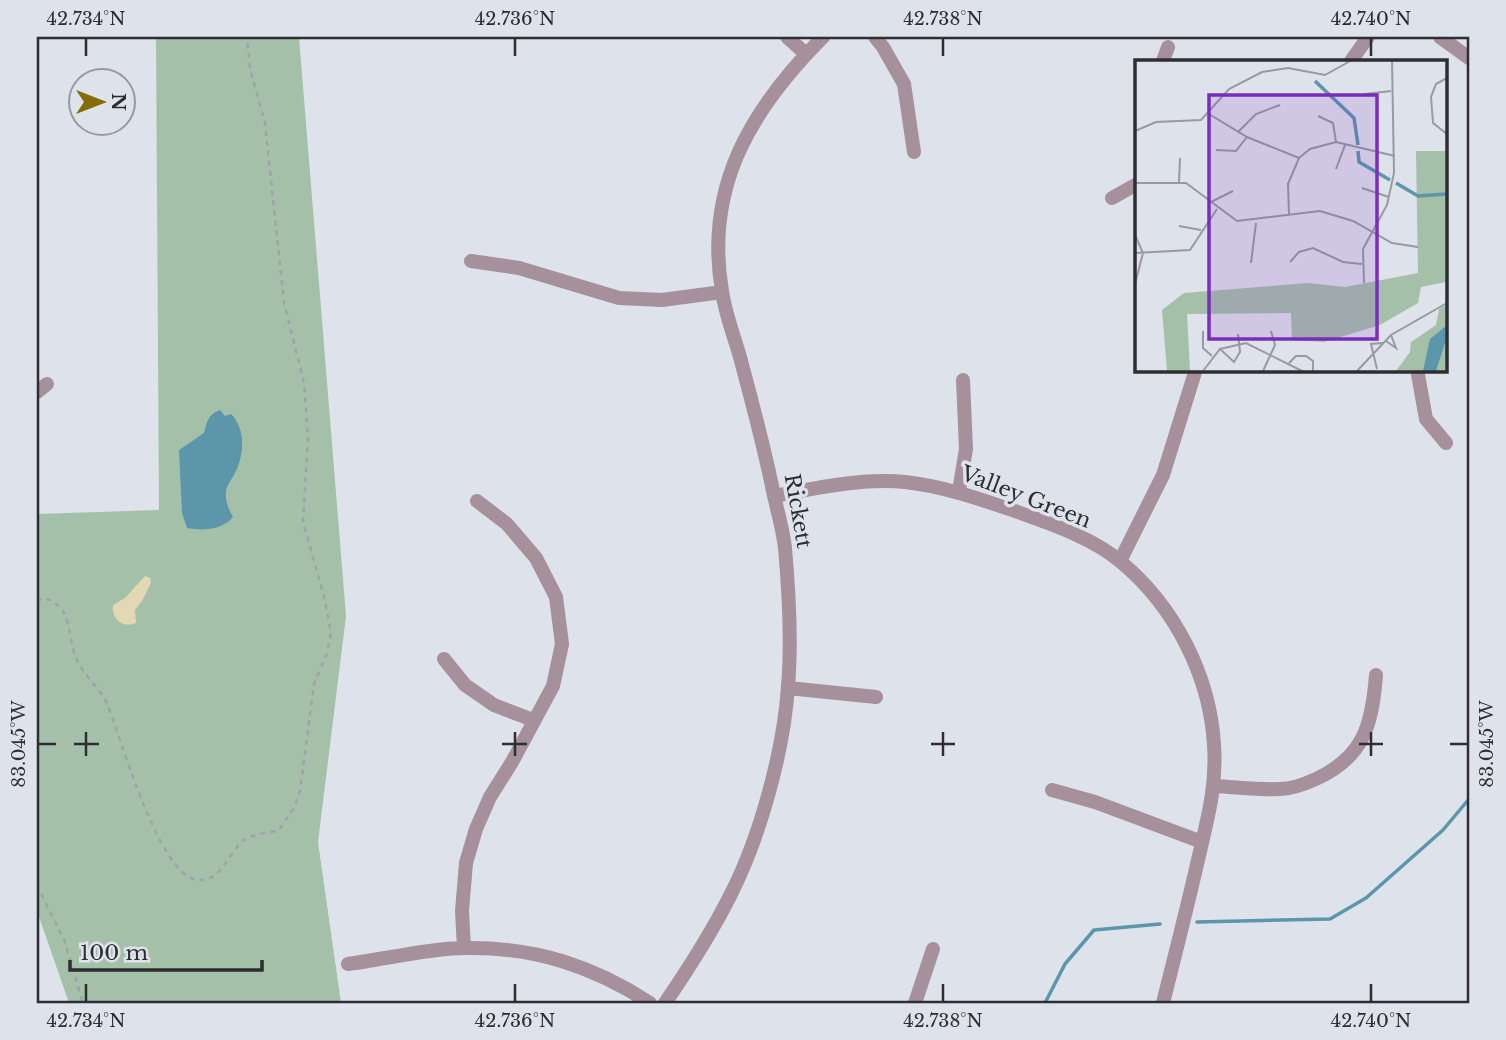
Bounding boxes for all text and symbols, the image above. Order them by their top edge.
text: 42.734°N [46,8,126,30]
text: 42.736°N [475,8,555,30]
text: 42.738°N [903,8,983,30]
text: 42.740°N [1331,8,1411,30]
inset map [1135,60,1446,371]
north arrow [66,66,136,136]
text: N [107,93,130,111]
street label: Valley Green [956,460,1095,534]
street label: Rickett [779,472,817,550]
text: 83.045°W [8,699,30,788]
text: 83.045°W [1476,699,1498,788]
scale bar [70,928,262,972]
text: 100 m [80,940,148,966]
text: 42.734°N [46,1010,126,1032]
text: 42.736°N [475,1010,555,1032]
text: 42.738°N [903,1010,983,1032]
text: 42.740°N [1331,1010,1411,1032]

